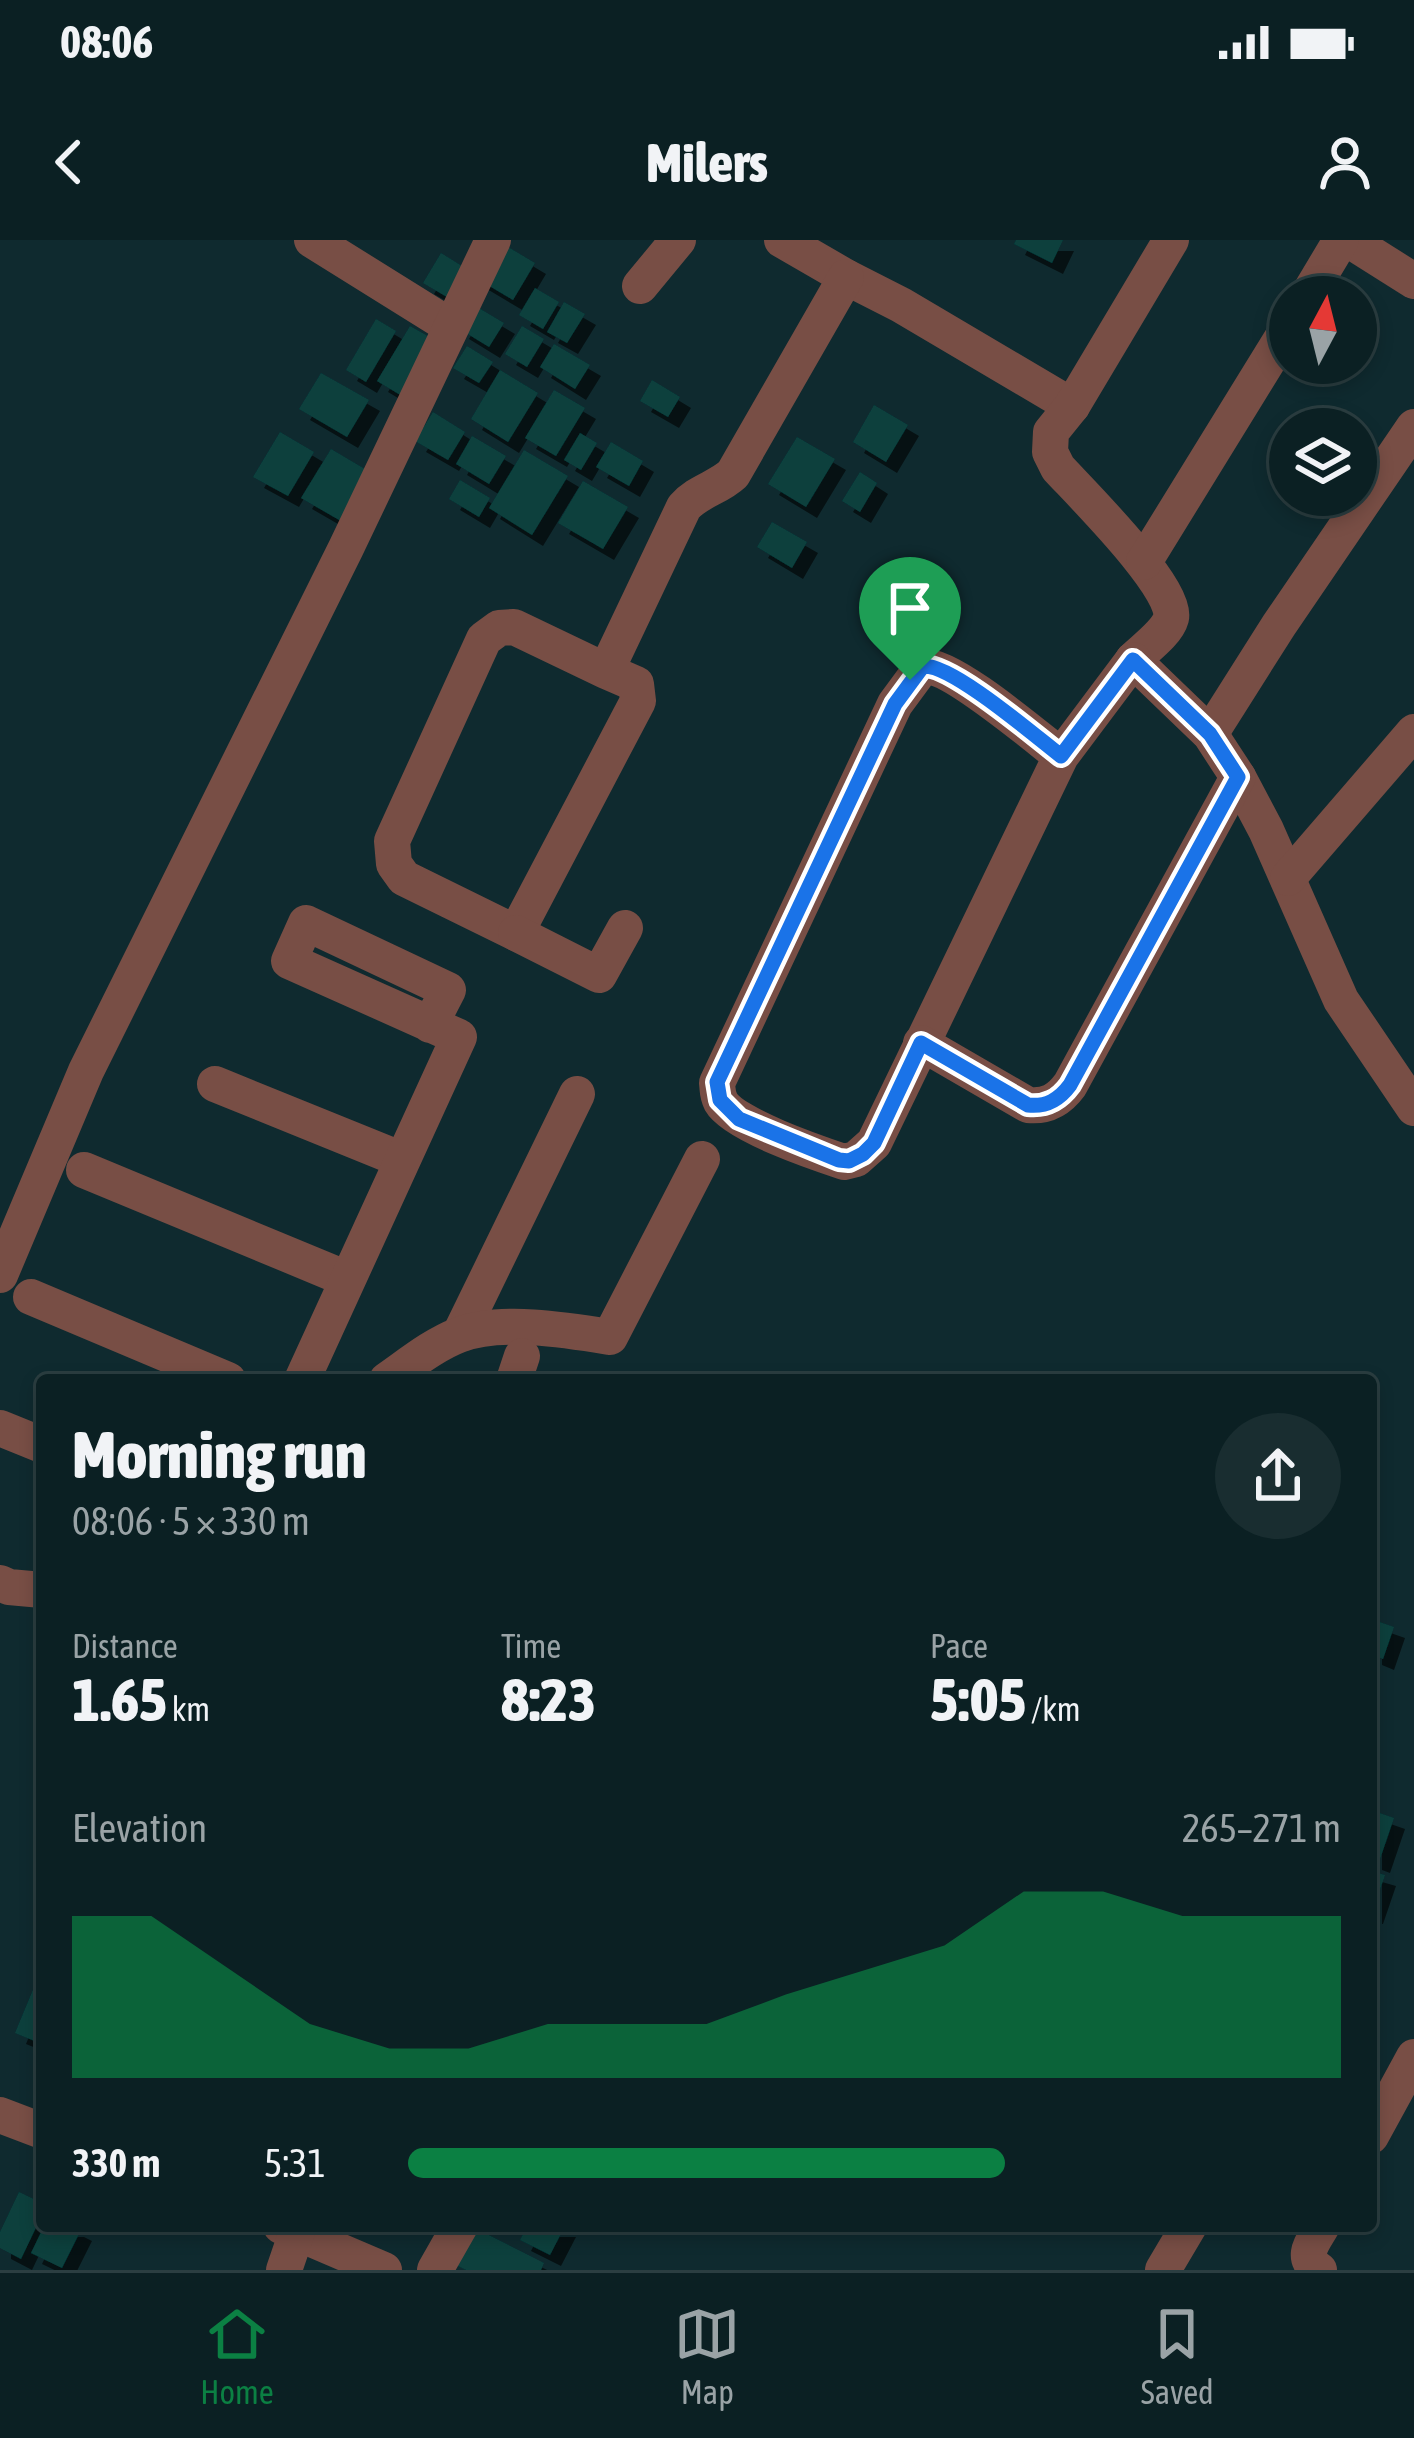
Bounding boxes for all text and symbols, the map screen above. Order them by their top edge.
text: 08:06 [60,16,154,68]
icon: back [36,129,102,195]
icon: person [1312,129,1378,195]
text: Milers [646,132,768,193]
north arrow [1269,276,1377,384]
map controls [1269,276,1377,516]
button: layers [1269,408,1377,516]
pin [859,557,961,680]
icon: arrive [877,575,943,641]
button: share [1215,1413,1341,1539]
text: Morning run [72,1416,367,1492]
text: 08:06 · 5 × 330 m [72,1499,310,1543]
text: Distance [72,1627,178,1665]
text: Time [501,1627,561,1665]
text: Pace [930,1627,988,1665]
text: 1.65 [72,1665,167,1734]
text: 8:23 [501,1665,596,1734]
text: 5:05 [930,1665,1026,1734]
text: km [167,1690,210,1728]
text: /km [1026,1690,1080,1728]
text: Elevation [72,1806,207,1850]
text: 265–271 m [1182,1806,1341,1850]
text: 330 m [72,2141,160,2185]
text: 5:31 [264,2141,326,2185]
tab: Home [200,2301,274,2411]
tab: Map [674,2301,740,2411]
tab: Saved [1141,2301,1214,2411]

